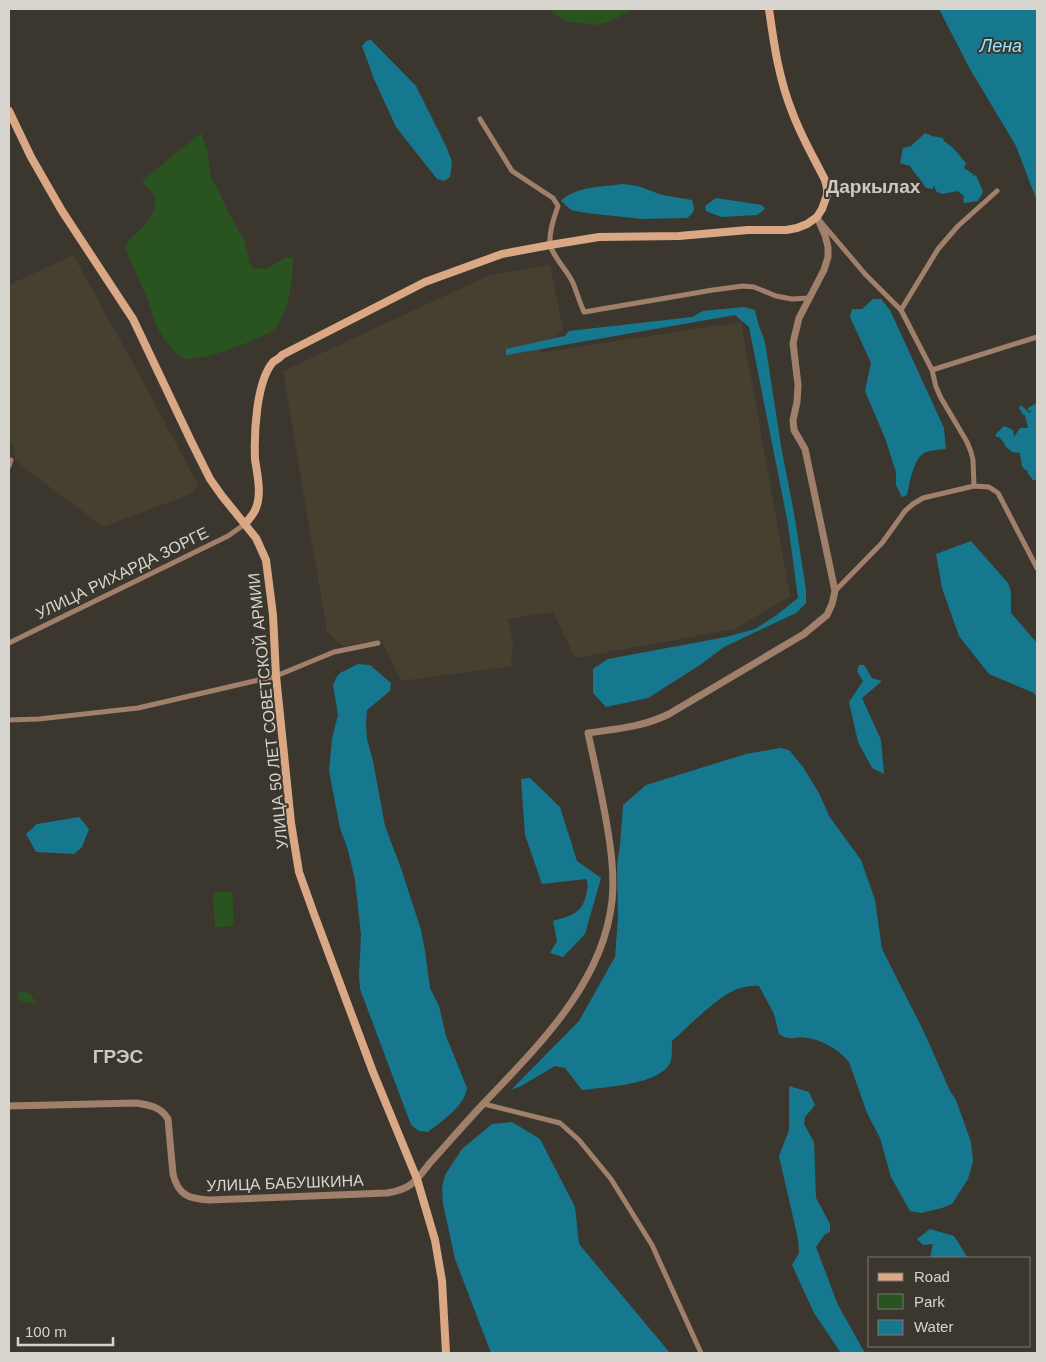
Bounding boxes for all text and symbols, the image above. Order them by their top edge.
water label: Лена [979,36,1022,56]
district label: Даркылах [826,176,921,197]
street label: УЛИЦА РИХАРДА ЗОРГЕ [33,524,211,622]
street label: УЛИЦА 50 ЛЕТ СОВЕТСКОЙ АРМИИ [244,572,291,850]
district label: ГРЭС [93,1046,144,1067]
street label: УЛИЦА БАБУШКИНА [206,1172,364,1194]
legend [868,1257,1031,1347]
text: Road [914,1268,950,1285]
text: Park [914,1293,945,1310]
scale bar [18,1314,112,1346]
text: Water [914,1318,953,1335]
text: 100 m [25,1323,67,1340]

